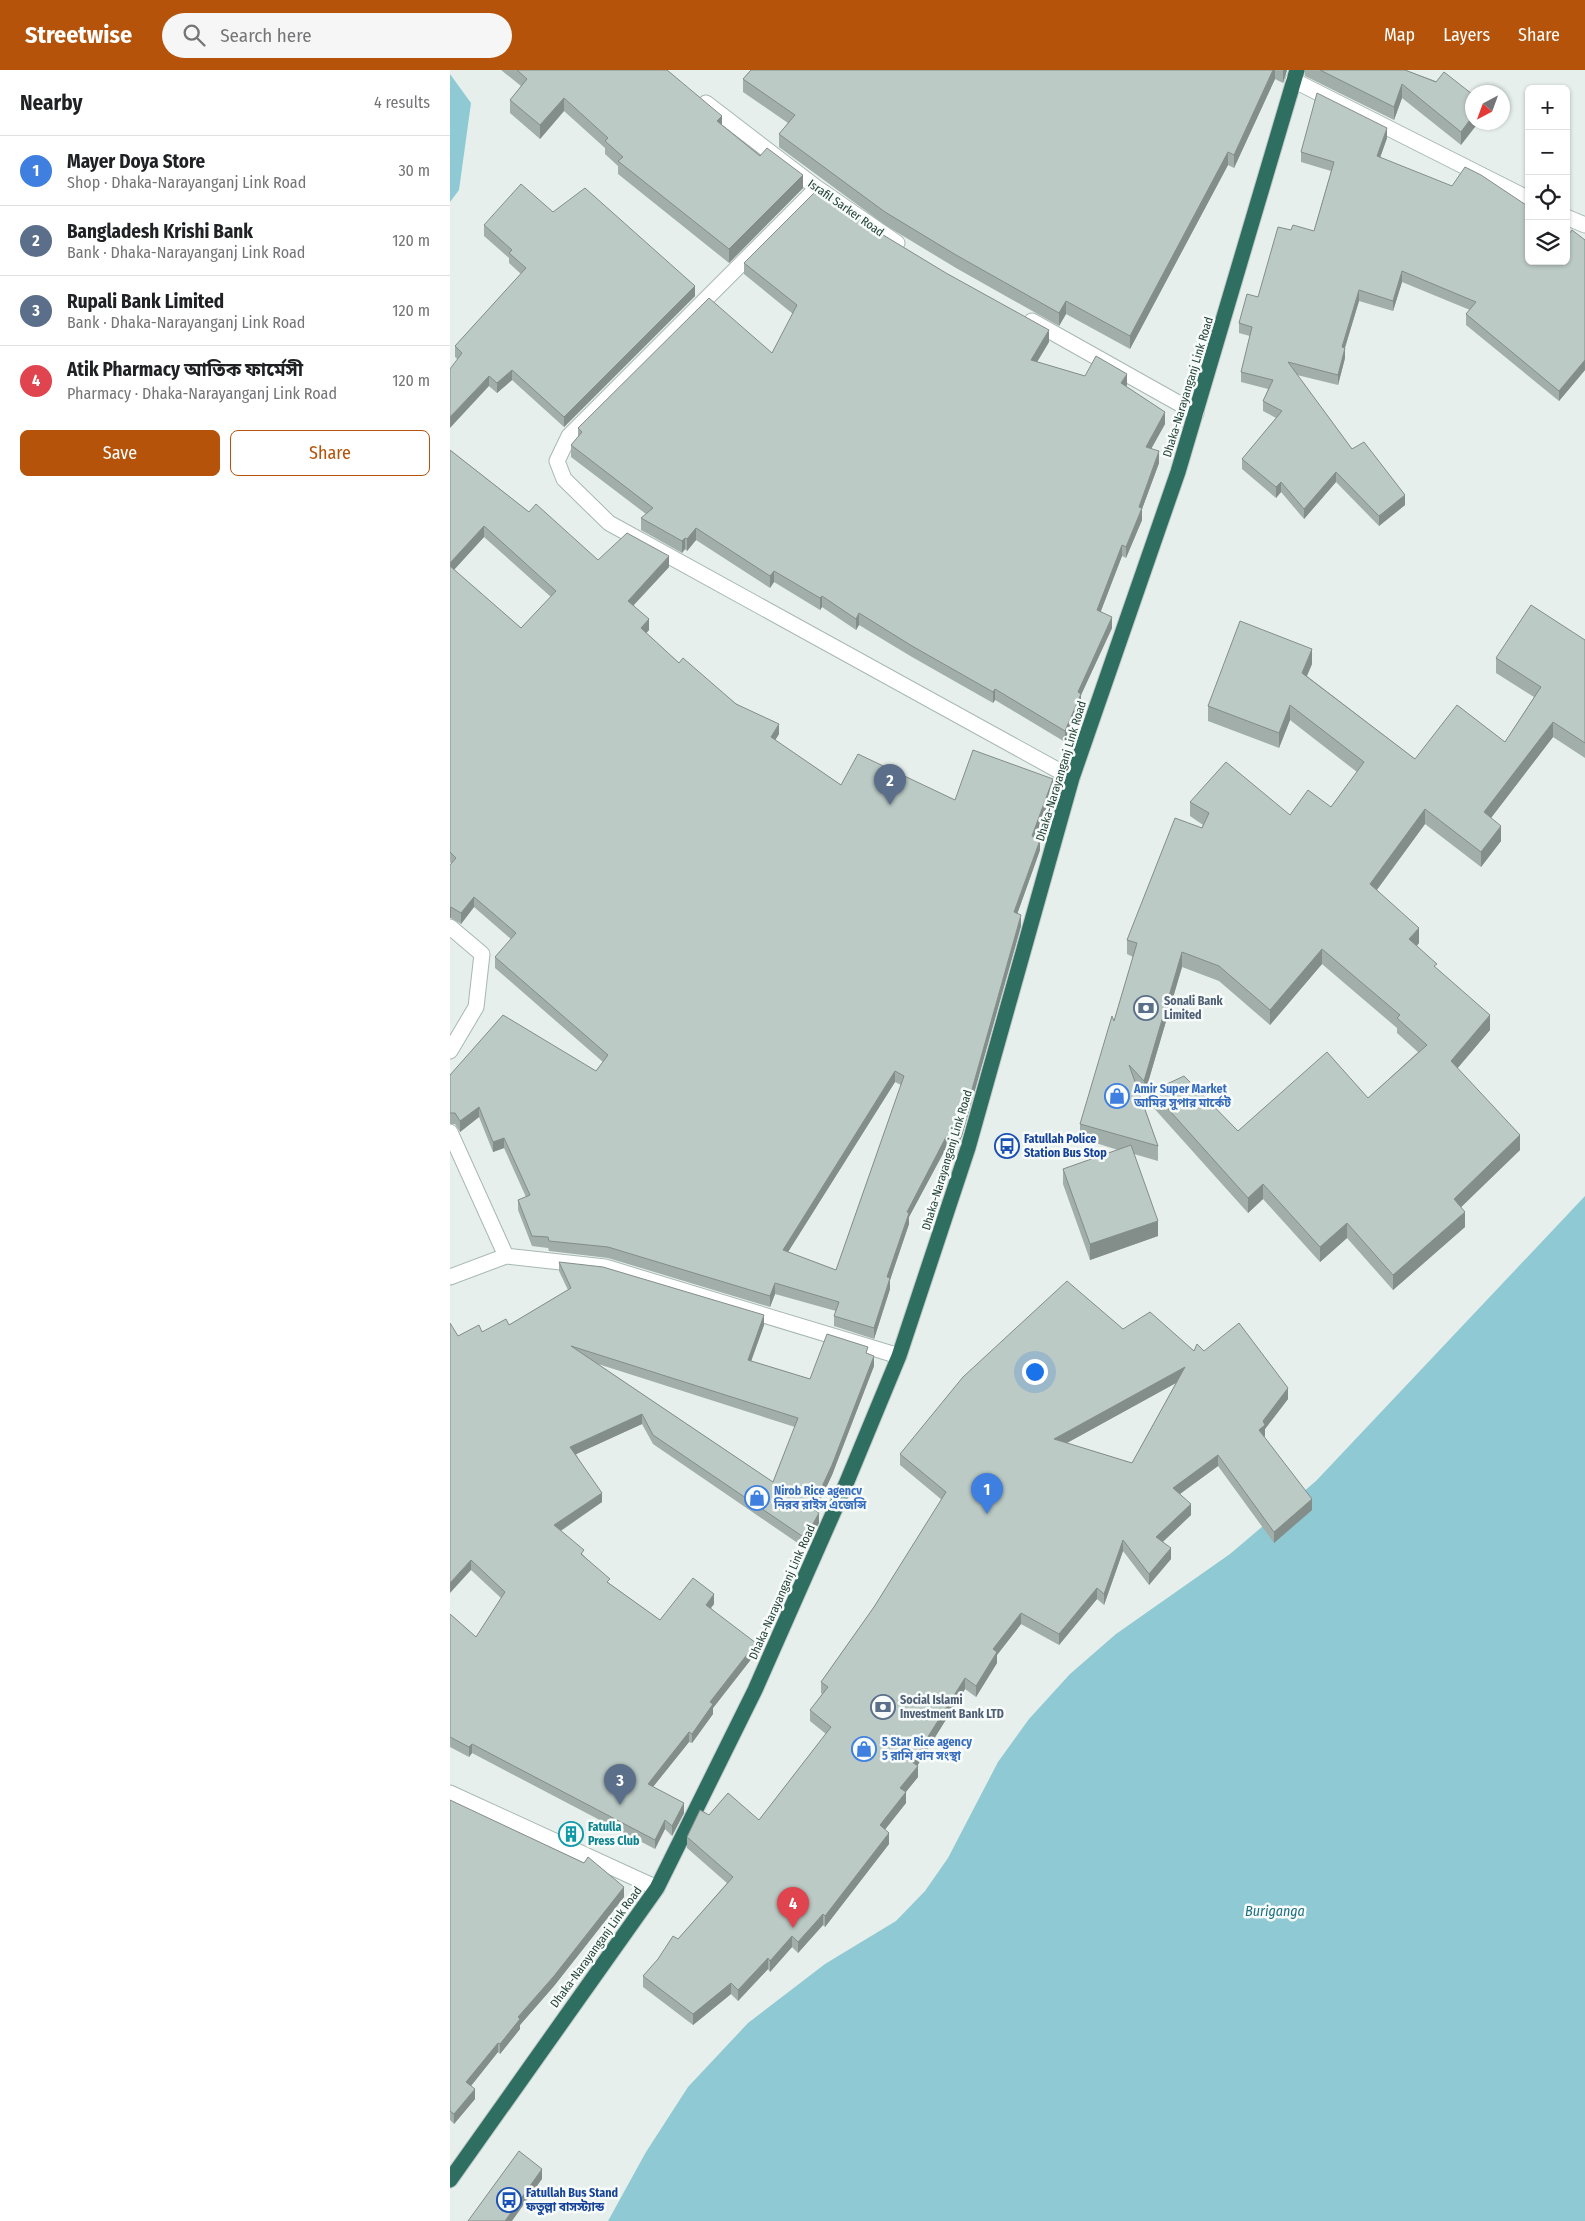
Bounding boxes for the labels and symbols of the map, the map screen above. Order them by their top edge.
north arrow [1465,85,1510,130]
street label: Israfil Sarker Road [805,177,887,239]
street label: Dhaka-Narayanganj Link Road [1160,315,1216,459]
street label: Dhaka-Narayanganj Link Road [1033,699,1089,843]
pin: 2 [874,764,906,805]
place label: Sonali Bank Limited [1164,994,1224,1022]
bank icon: Sonali Bank Limited [1133,995,1159,1021]
place label: Amir Super Market আমির সুপার মার্কেট [1133,1082,1231,1111]
shop icon: Amir Super Market আমির সুপার মার্কেট [1104,1083,1130,1109]
street label: Dhaka-Narayanganj Link Road [919,1088,975,1232]
place label: Fatullah Police Station Bus Stop [1024,1132,1107,1160]
bus stop icon: Fatullah Police Station Bus Stop [994,1133,1020,1159]
your location [1022,1359,1048,1385]
pin: 1 [971,1473,1003,1514]
place label: Nirob Rice agency নিরব রাইস এজেন্সি [773,1484,867,1512]
shop icon: Nirob Rice agency নিরব রাইস এজেন্সি [744,1485,770,1511]
street label: Dhaka-Narayanganj Link Road [746,1522,818,1662]
place label: Social Islami Investment Bank LTD [900,1693,1004,1721]
bank icon: Social Islami Investment Bank LTD [870,1694,896,1720]
place label: 5 Star Rice agency 5 রাশি ধান সংস্থা [882,1735,972,1763]
shop icon: 5 Star Rice agency 5 রাশি ধান সংস্থা [851,1736,877,1762]
pin: 3 [604,1764,636,1805]
place label: Fatulla Press Club [588,1820,640,1848]
building icon: Fatulla Press Club [558,1821,584,1847]
street label: Dhaka-Narayanganj Link Road [547,1884,645,2010]
pin: 4 [777,1887,809,1928]
water label: Buriganga [1245,1903,1305,1920]
place label: Fatullah Bus Stand ফতুল্লা বাসস্ট্যান্ড [525,2186,618,2216]
bus stop icon: Fatullah Bus Stand ফতুল্লা বাসস্ট্যান্ড [496,2187,522,2213]

